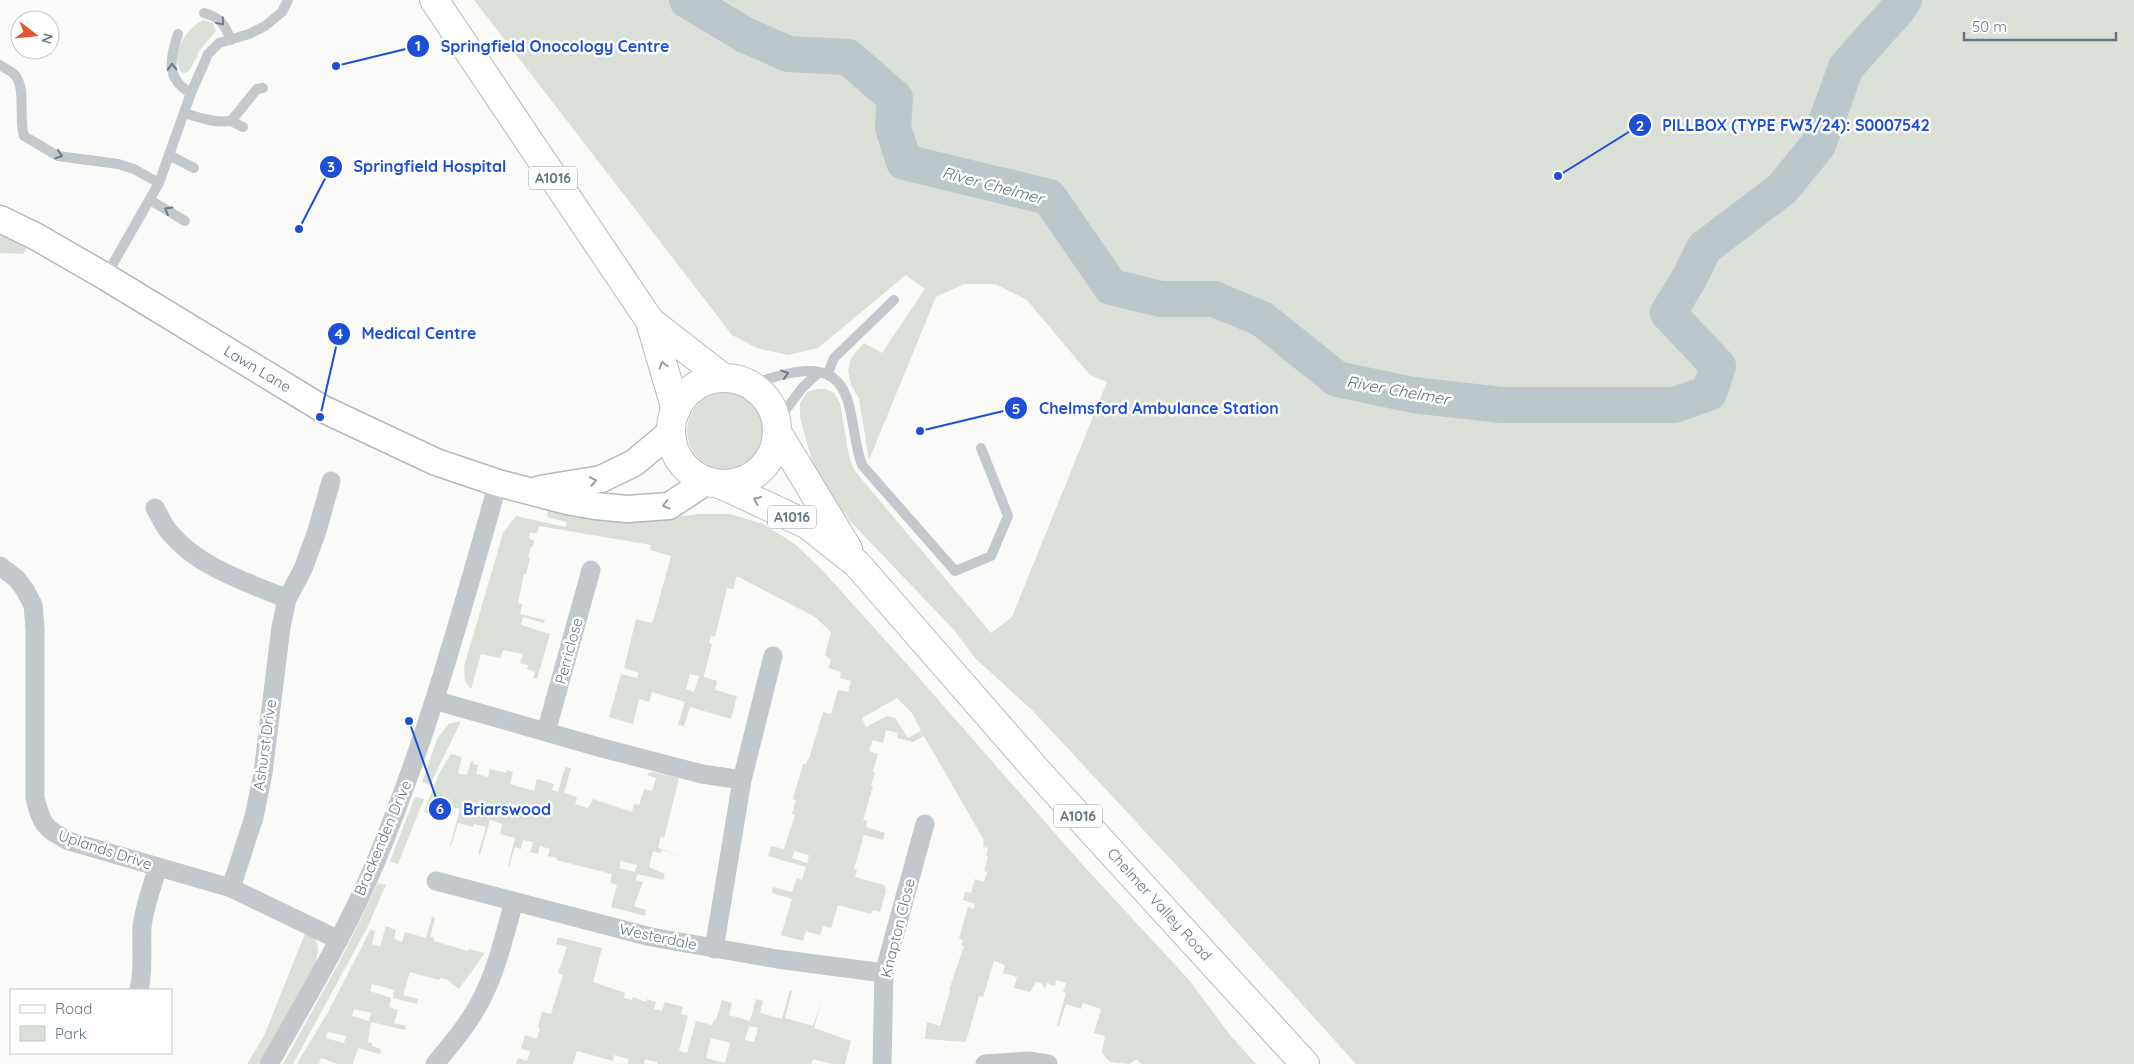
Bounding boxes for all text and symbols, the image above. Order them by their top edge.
north arrow [10,10,60,60]
scale bar [1964,10,2116,42]
one-way arrow [215,17,224,26]
text: 50 m [1972,17,2007,36]
text: N [37,31,58,46]
callout: Springfield Onocology Centre [405,31,679,62]
text: 1 [415,36,421,55]
text: Springfield Onocology Centre [441,36,669,56]
one-way arrow [167,63,178,71]
callout: PILLBOX (TYPE FW3/24): S0007542 [1627,110,1940,141]
text: PILLBOX (TYPE FW3/24): S0007542 [1662,115,1930,135]
text: 2 [1636,116,1644,135]
one-way arrow [55,150,63,160]
callout: Springfield Hospital [318,151,516,182]
text: Springfield Hospital [354,156,506,176]
text: 3 [327,157,335,176]
water label: River Chelmer [940,162,1048,209]
road number: A1016 [529,167,577,190]
one-way arrow [164,207,173,217]
callout: Medical Centre [327,318,487,349]
text: Medical Centre [361,323,477,343]
text: 4 [335,324,344,343]
street label: Lawn Lane [220,341,295,396]
one-way arrow [659,362,669,370]
one-way arrow [780,369,788,379]
water label: River Chelmer [1345,371,1453,409]
callout: Chelmsford Ambulance Station [1004,393,1289,424]
text: Chelmsford Ambulance Station [1039,398,1279,418]
text: 5 [1012,399,1020,418]
one-way arrow [588,476,597,486]
one-way arrow [753,496,762,506]
one-way arrow [661,499,670,510]
road number: A1016 [768,506,816,528]
street label: Perriclose [551,616,586,686]
street label: Ashurst Drive [249,698,280,792]
street label: Brackenden Drive [350,777,415,898]
callout: Briarswood [428,793,561,824]
text: 6 [436,799,444,818]
text: Briarswood [463,799,551,819]
road number: A1016 [1054,804,1102,828]
street label: Uplands Drive [56,825,154,874]
street label: Chelmer Valley Road [1103,844,1216,965]
street label: Knapton Close [876,876,919,979]
street label: Westerdale [618,919,699,954]
legend [10,989,172,1054]
text: Road [55,999,92,1018]
text: Park [55,1024,87,1043]

